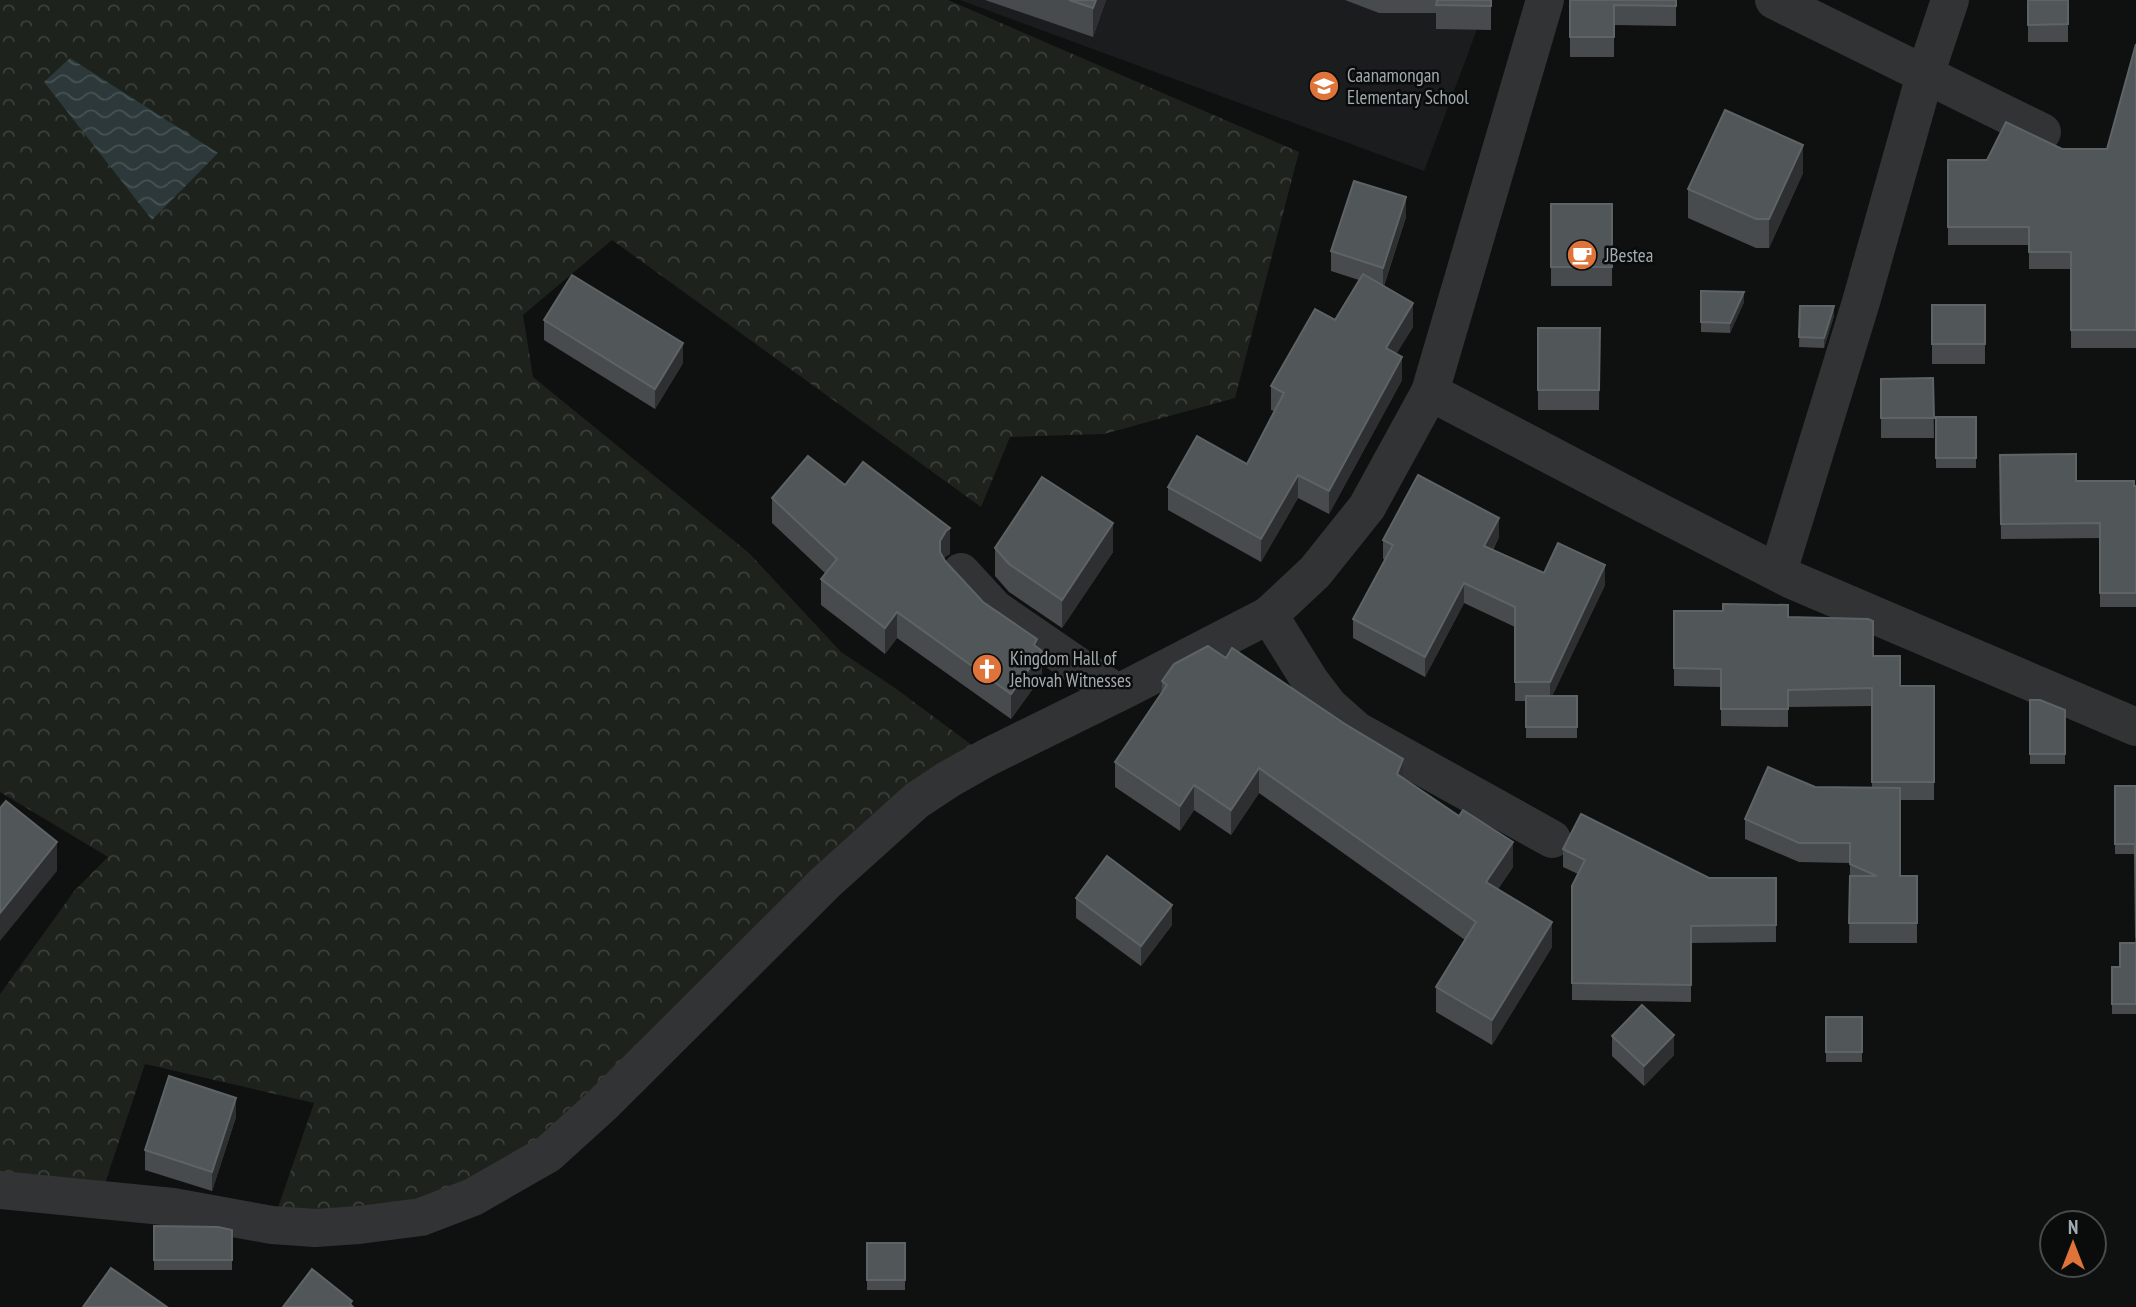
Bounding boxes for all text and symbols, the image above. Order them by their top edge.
place label: Caanamongan Elementary School [1347,63,1469,109]
school or university icon: Caanamongan Elementary School [1307,69,1341,103]
cafe icon: JBestea [1565,238,1599,272]
place label: JBestea [1604,243,1653,267]
place label: Kingdom Hall of Jehovah Witnesses [1009,646,1131,692]
church icon: Kingdom Hall of Jehovah Witnesses [970,652,1004,686]
north arrow [2038,1209,2108,1279]
text: N [2068,1215,2078,1239]

